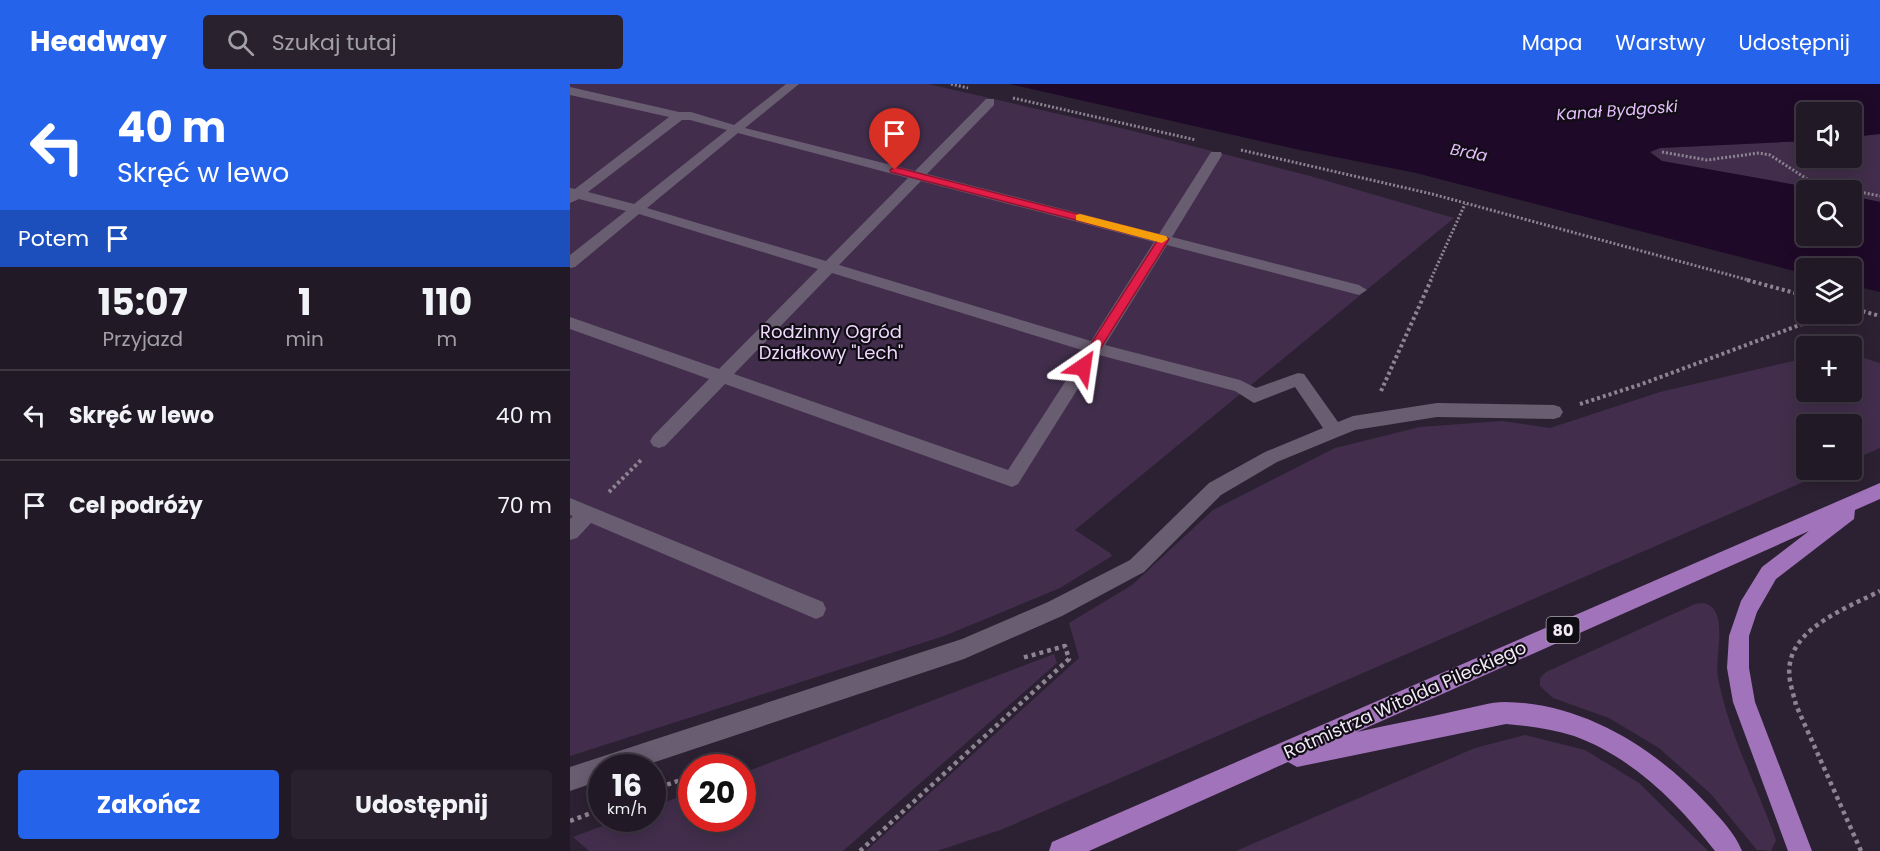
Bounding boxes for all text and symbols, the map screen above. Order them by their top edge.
search box [203,15,623,69]
text: Headway [30,22,167,61]
icon: search [224,26,257,59]
text: Szukaj tutaj [272,27,397,58]
text: Mapa [1522,28,1582,57]
text: Warstwy [1615,28,1706,57]
text: Udostępnij [1739,28,1850,57]
water label: Kanał Bydgoski [1556,95,1679,126]
text: 40 m [117,98,226,157]
map controls [1796,102,1862,480]
button: sound [1796,102,1862,168]
icon: left [18,108,96,186]
pin [869,108,920,170]
icon: arrive [878,117,911,150]
water label: Brda [1448,138,1490,167]
text: Skręć w lewo [117,154,289,191]
button: search [1796,180,1862,246]
icon: arrive [101,222,134,255]
text: Potem [18,223,89,254]
button: layers [1796,258,1862,324]
text: 15:07 [98,277,188,328]
text: 1 [298,277,311,328]
text: 110 [422,277,472,328]
park label: Rodzinny Ogród Działkowy "Lech" [759,319,903,365]
text: Przyjazd [103,325,183,353]
text: min [286,325,324,353]
text: m [437,325,457,353]
position arrow [1051,335,1115,399]
button: + [1796,336,1862,402]
icon: left [18,399,51,432]
text: Skręć w lewo [69,400,214,431]
text: 40 m [496,400,552,431]
button: − [1796,414,1862,480]
icon: arrive [18,489,51,522]
text: Cel podróży [69,490,203,521]
text: 70 m [498,490,552,521]
road number: 80 [1546,617,1580,643]
street label: Rotmistrza Witolda Pileckiego [1279,635,1530,765]
speed limit sign: 20 [678,754,756,832]
text: 16 [612,764,642,807]
button: Zakończ [18,770,279,839]
button: Udostępnij [291,770,552,839]
text: km/h [607,798,647,819]

